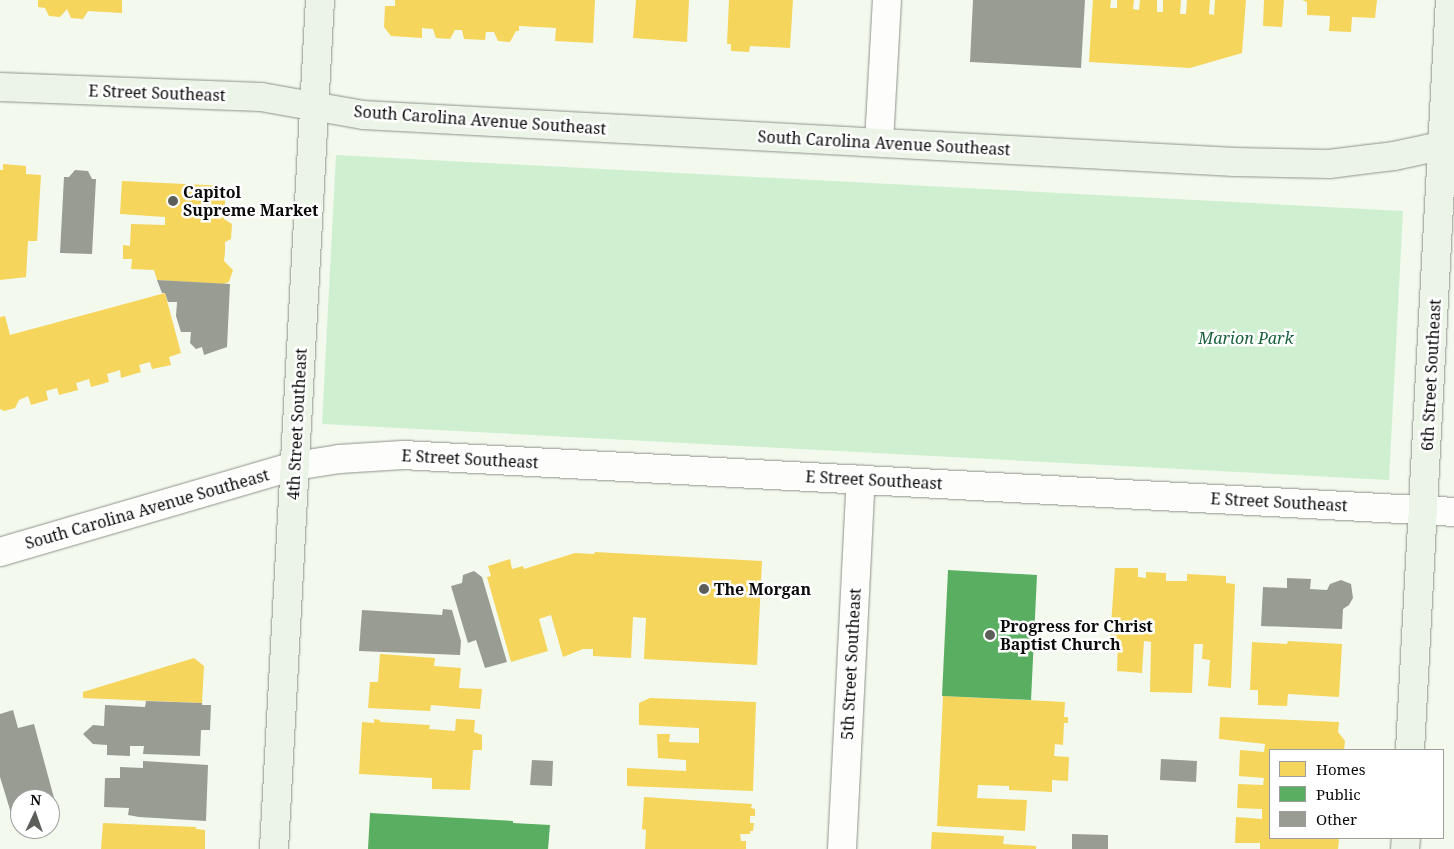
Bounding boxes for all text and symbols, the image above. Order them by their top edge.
street label: E Street Southeast [88,81,226,105]
street label: South Carolina Avenue Southeast [353,102,607,138]
street label: South Carolina Avenue Southeast [757,127,1011,159]
place label: Capitol Supreme Market [183,182,319,220]
marker: Capitol Supreme Market [167,195,179,207]
street label: 6th Street Southeast [1417,299,1445,451]
park label: Marion Park [1198,328,1294,348]
street label: 4th Street Southeast [283,348,311,500]
street label: E Street Southeast [401,446,539,472]
street label: South Carolina Avenue Southeast [23,465,271,553]
street label: E Street Southeast [805,467,943,493]
street label: E Street Southeast [1210,489,1348,515]
place label: The Morgan [714,579,811,599]
marker: The Morgan [698,583,710,595]
street label: 5th Street Southeast [837,588,865,740]
place label: Progress for Christ Baptist Church [1000,616,1153,654]
marker: Progress for Christ Baptist Church [984,629,996,641]
legend [1269,749,1444,839]
text: Homes [1316,759,1366,779]
text: Public [1316,784,1361,804]
north arrow [10,789,60,839]
text: N [30,790,42,809]
text: Other [1316,809,1357,829]

